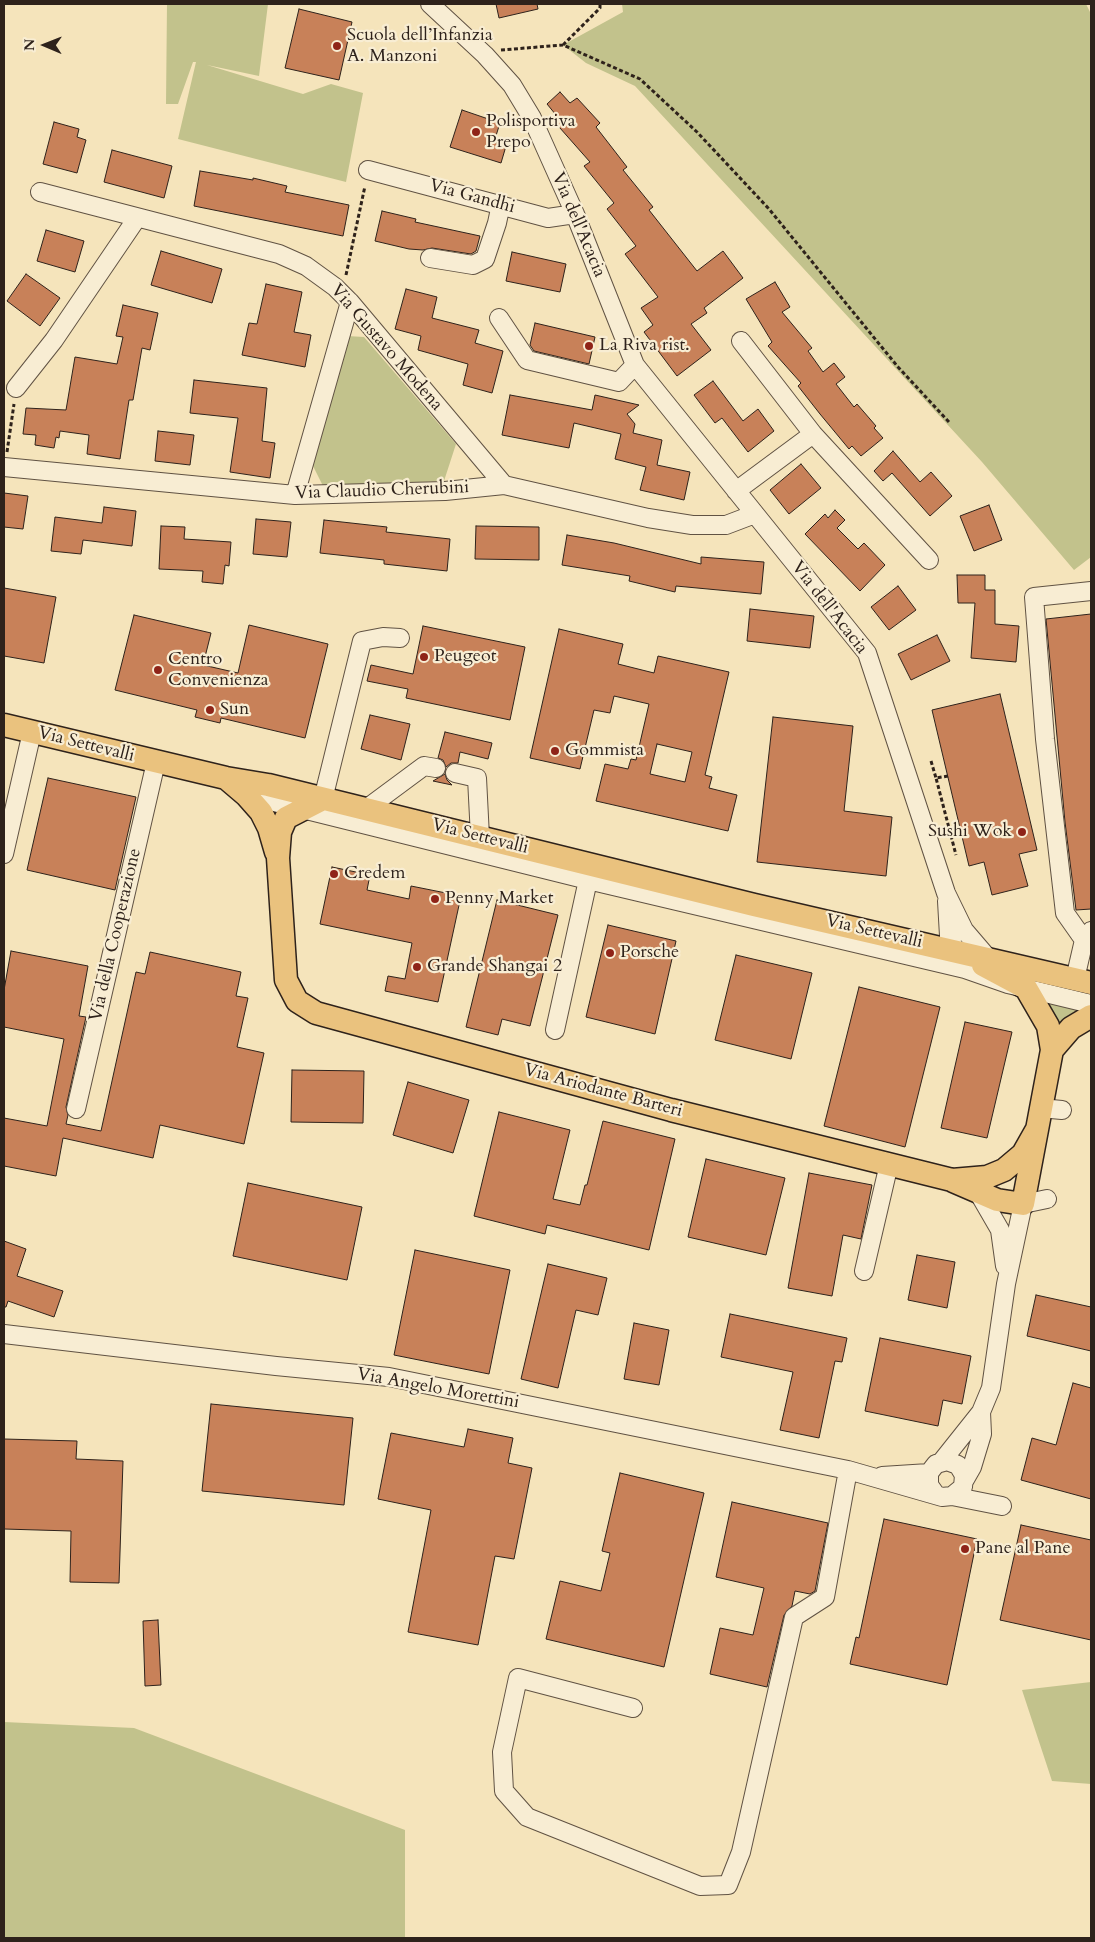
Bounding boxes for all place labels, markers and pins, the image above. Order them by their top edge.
place label: Scuola dell’Infanzia A. Manzoni [347,25,493,68]
marker: Scuola dell’Infanzia A. Manzoni [331,40,343,52]
place label: Polisportiva Prepo [486,111,576,154]
marker: Polisportiva Prepo [470,126,482,138]
place label: La Riva rist. [599,335,690,357]
marker: La Riva rist. [583,340,595,352]
place label: Peugeot [434,646,496,668]
place label: Centro Convenienza [168,649,269,692]
marker: Peugeot [418,651,430,663]
marker: Centro Convenienza [152,664,164,676]
place label: Sun [220,699,249,721]
marker: Sun [204,704,216,716]
place label: Gommista [565,740,644,762]
marker: Gommista [549,745,561,757]
place label: Sushi Wok [928,821,1012,843]
marker: Sushi Wok [1016,826,1028,838]
place label: Credem [344,863,405,885]
marker: Credem [328,868,340,880]
place label: Penny Market [445,888,553,910]
marker: Penny Market [429,893,441,905]
place label: Porsche [620,942,679,964]
marker: Porsche [604,947,616,959]
place label: Grande Shangai 2 [427,956,562,978]
marker: Grande Shangai 2 [411,961,423,973]
place label: Pane al Pane [975,1538,1071,1560]
marker: Pane al Pane [959,1543,971,1555]

